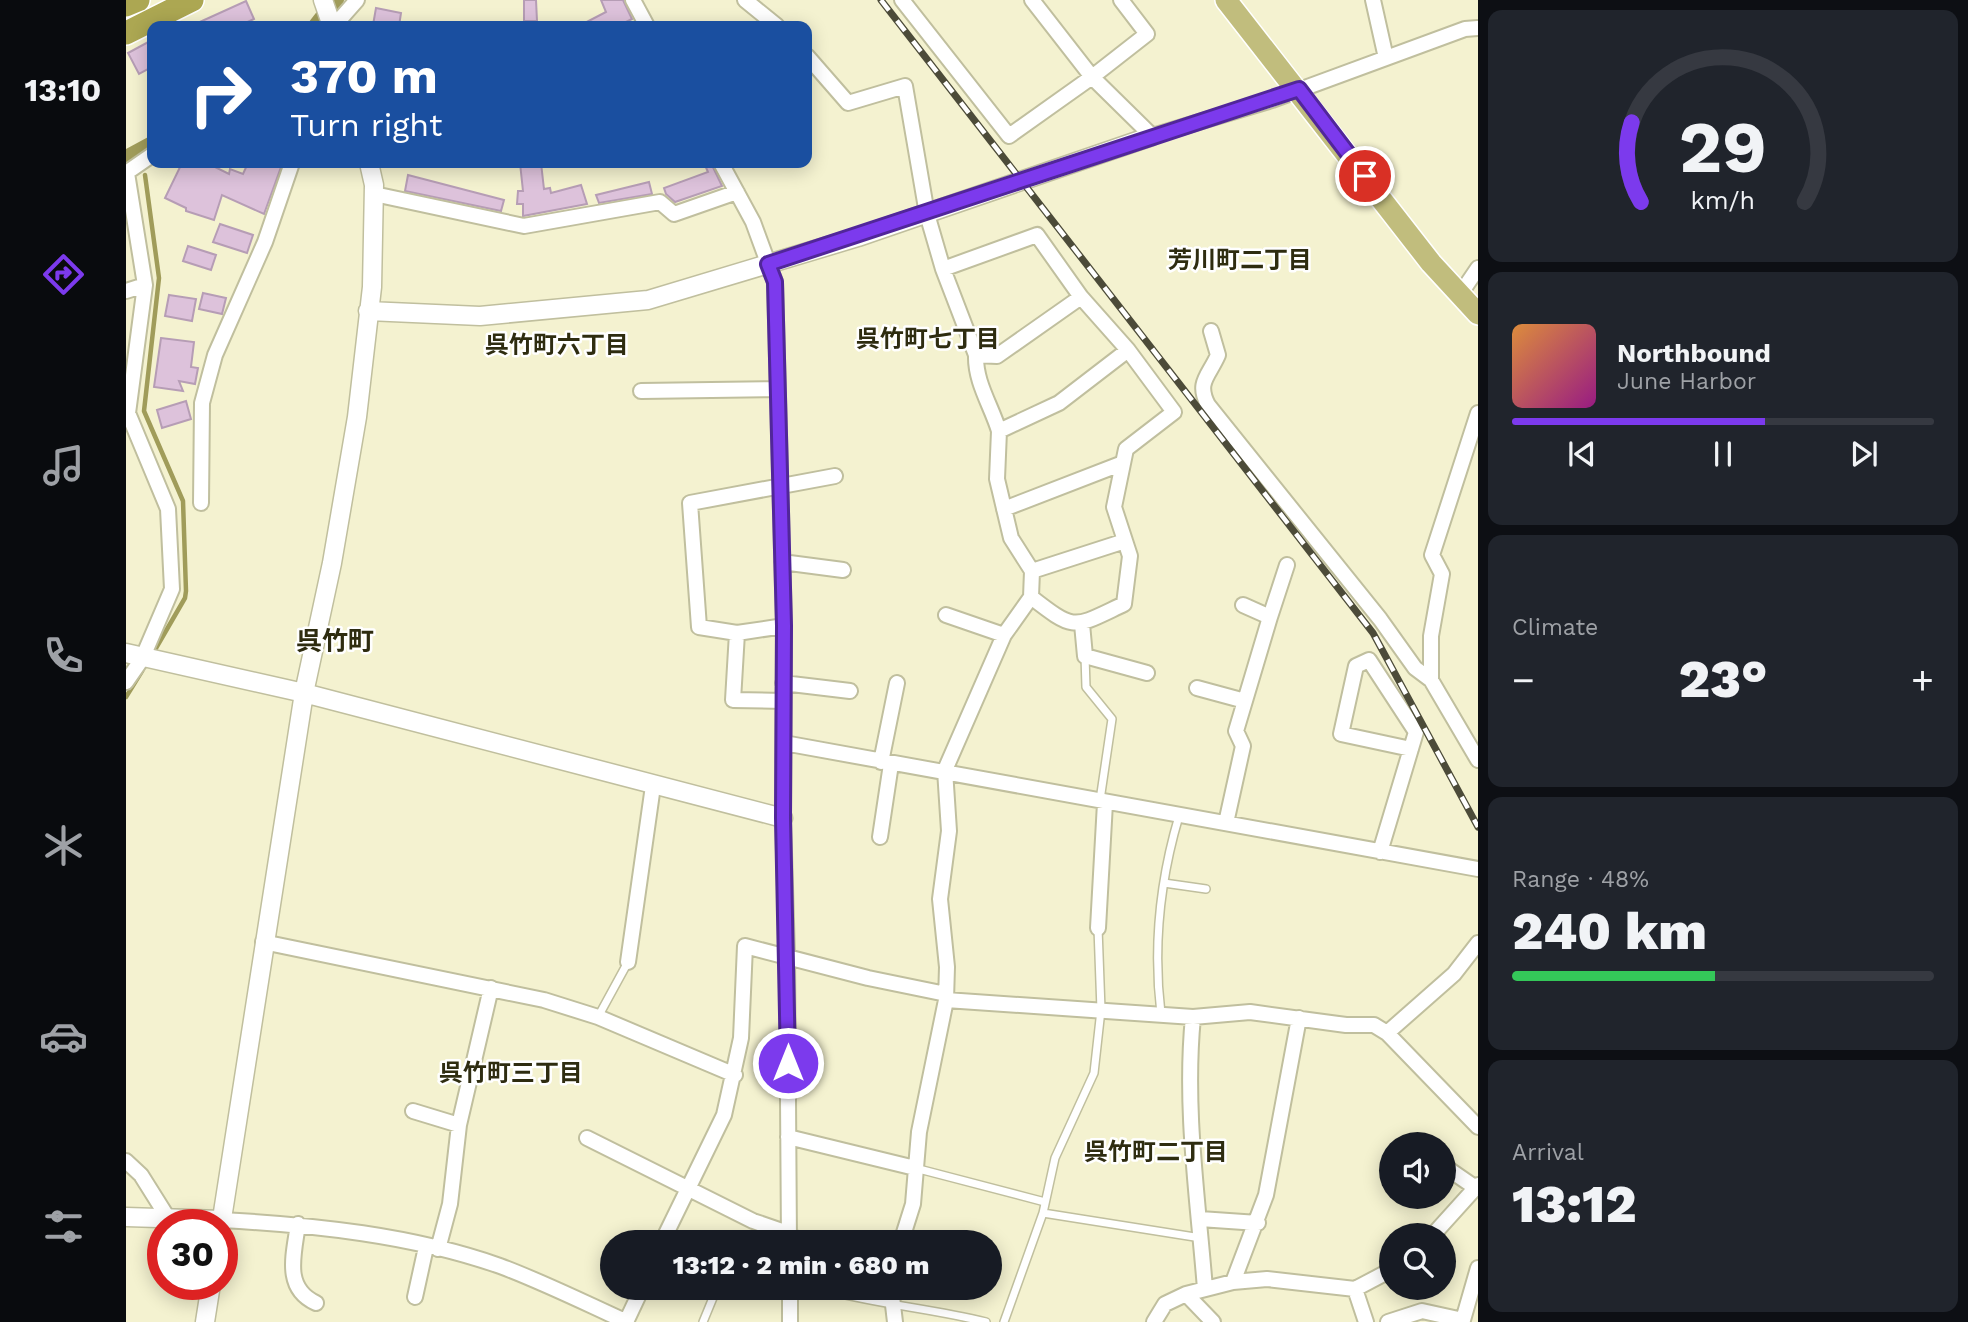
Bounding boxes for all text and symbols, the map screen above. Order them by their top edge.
text: 370 m [290,47,438,105]
icon: right [175,49,266,140]
text: 13:10 [25,71,101,109]
text: 29 [1679,105,1767,191]
text: Turn right [290,106,442,144]
pin [1335,146,1395,206]
icon: arrive [1346,157,1384,195]
text: km/h [1691,186,1755,215]
district label: 芳川町二丁目 [1168,246,1312,274]
icon: directions [39,250,88,299]
district label: 呉竹町七丁目 [856,325,1000,353]
district label: 呉竹町六丁目 [485,331,629,359]
text: Northbound [1617,338,1771,368]
text: June Harbor [1617,368,1756,395]
icon: previous [1563,435,1601,473]
icon: pause [1704,435,1742,473]
icon: next [1845,435,1883,473]
icon: music [39,441,88,490]
text: Climate [1512,614,1598,641]
district label: 呉竹町 [296,626,374,656]
icon: phone [39,631,88,680]
text: 23° [1679,649,1767,710]
text: − [1512,658,1535,702]
text: + [1911,658,1934,702]
icon: climate [39,821,88,870]
text: Range · 48% [1512,866,1649,893]
text: 240 km [1512,901,1707,962]
icon: car [39,1012,88,1061]
position arrow [751,1026,825,1100]
district label: 呉竹町三丁目 [439,1059,583,1087]
map controls [1379,1132,1456,1300]
button: sound [1379,1132,1456,1209]
district label: 呉竹町二丁目 [1084,1138,1228,1166]
text: Arrival [1512,1139,1584,1166]
text: 13:12 [1512,1174,1637,1235]
icon: filters [39,1202,88,1251]
speed limit sign: 30 [147,1209,238,1300]
button: search [1379,1223,1456,1300]
text: 13:12 · 2 min · 680 m [673,1250,929,1280]

